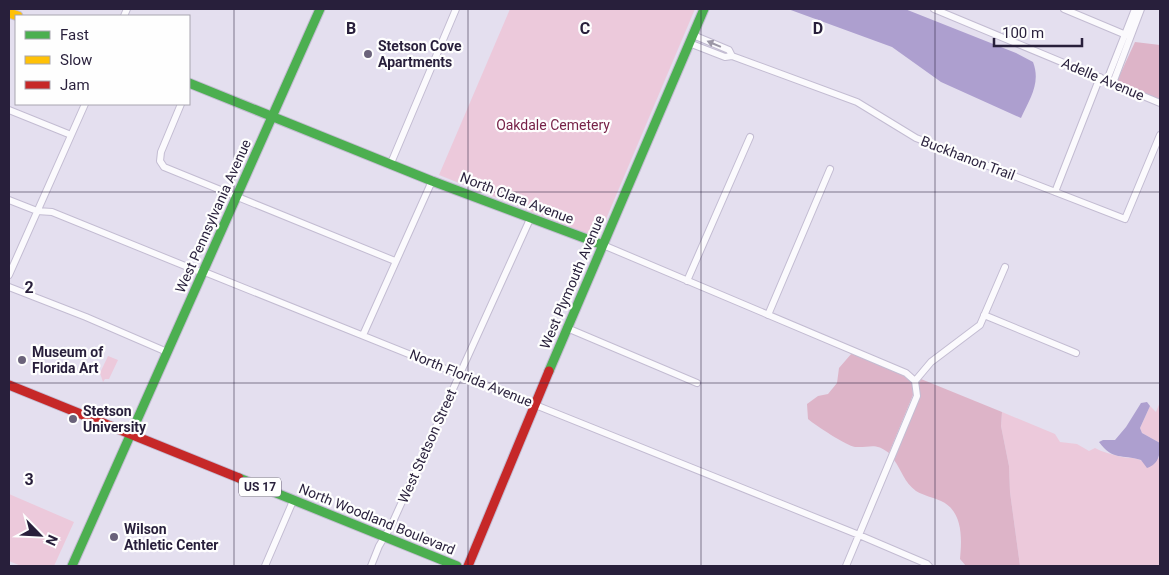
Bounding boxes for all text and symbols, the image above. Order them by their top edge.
legend [15,15,190,105]
scale bar [994,15,1082,47]
text: B [346,19,356,38]
text: C [580,19,590,38]
text: D [813,19,823,38]
text: 100 m [1002,24,1044,42]
text: Fast [60,26,89,44]
place label: Stetson Cove Apartments [378,38,462,70]
one-way arrow [706,40,721,48]
marker: Stetson Cove Apartments [362,48,374,60]
text: Slow [60,51,92,69]
street label: Adelle Avenue [1059,54,1147,104]
text: Jam [60,76,90,94]
park label: Oakdale Cemetery [496,117,610,133]
street label: Buckhanon Trail [919,133,1017,183]
street label: West Pennsylvania Avenue [172,137,254,295]
street label: North Clara Avenue [458,169,576,227]
street label: West Plymouth Avenue [537,213,607,351]
text: 2 [24,278,34,297]
place label: Museum of Florida Art [32,344,104,376]
street label: North Florida Avenue [407,346,535,410]
marker: Museum of Florida Art [16,354,28,366]
street label: West Stetson Street [395,386,460,506]
place label: Stetson University [83,403,147,435]
marker: Stetson University [67,413,79,425]
text: 3 [24,470,34,489]
road number: US 17 [239,478,281,497]
street label: North Woodland Boulevard [297,480,457,558]
north arrow [15,510,65,560]
place label: Wilson Athletic Center [124,521,218,553]
marker: Wilson Athletic Center [108,531,120,543]
text: N [43,533,61,548]

